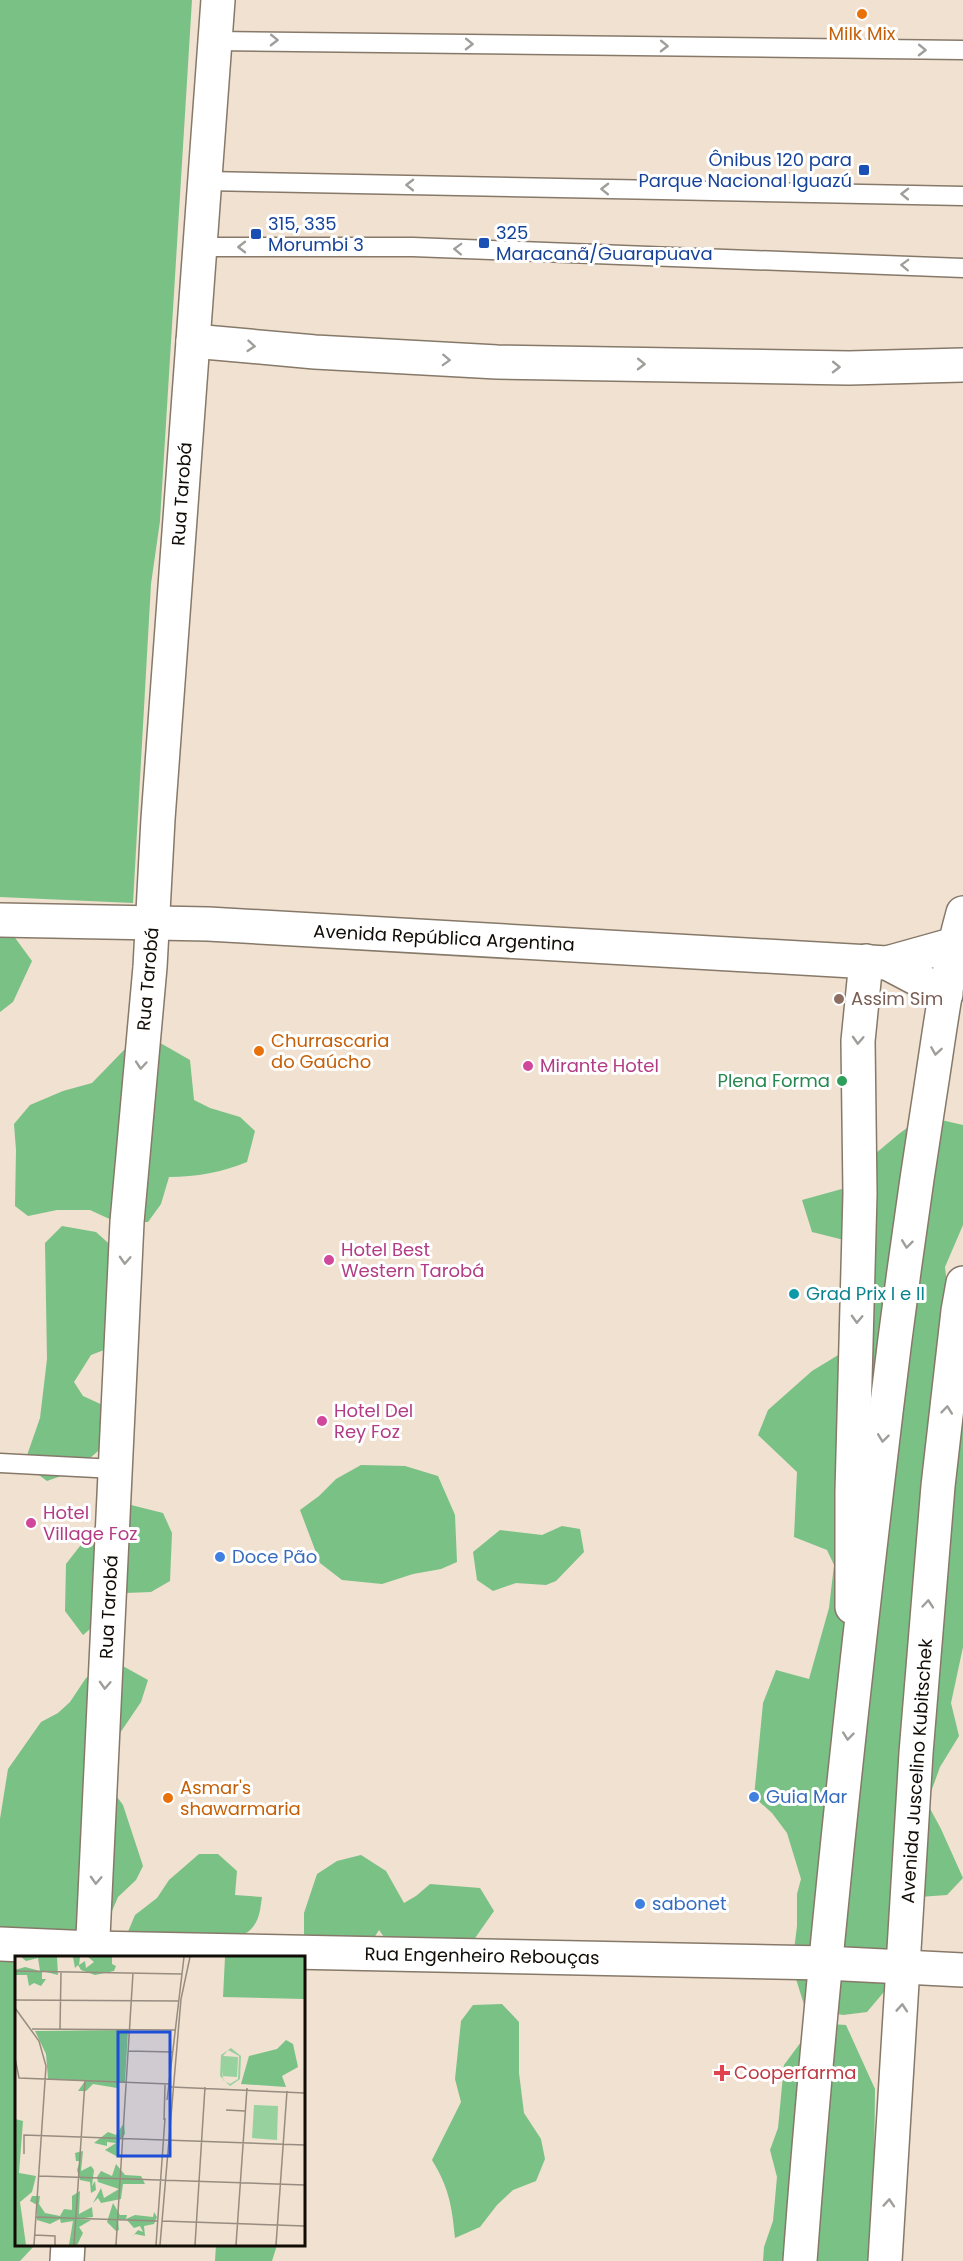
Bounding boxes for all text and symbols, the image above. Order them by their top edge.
marker: Milk Mix [855,7,869,21]
place label: Milk Mix [829,21,896,46]
one-way arrow [269,34,278,46]
one-way arrow [464,38,473,50]
one-way arrow [659,40,668,53]
one-way arrow [917,44,926,56]
place label: Ônibus 120 para Parque Nacional Iguazú [638,147,852,193]
marker: Ônibus 120 para Parque Nacional Iguazú [857,163,871,177]
one-way arrow [405,179,414,191]
one-way arrow [600,182,609,195]
one-way arrow [900,188,909,201]
place label: 315, 335 Morumbi 3 [268,211,364,257]
place label: 325 Maracanã/Guarapuava [496,220,713,266]
marker: 315, 335 Morumbi 3 [249,227,263,241]
marker: 325 Maracanã/Guarapuava [477,236,491,250]
one-way arrow [237,241,246,253]
one-way arrow [453,242,462,255]
one-way arrow [900,259,909,272]
one-way arrow [247,339,256,352]
one-way arrow [441,353,450,366]
one-way arrow [636,358,645,370]
one-way arrow [831,361,840,374]
street label: Rua Tarobá [165,441,198,547]
street label: Avenida República Argentina [313,918,575,957]
street label: Rua Tarobá [131,926,164,1032]
place label: Assim Sim [851,986,943,1011]
marker: Assim Sim [832,992,846,1006]
place label: Churrascaria do Gaúcho [271,1028,389,1074]
one-way arrow [852,1036,865,1045]
marker: Churrascaria do Gaúcho [252,1044,266,1058]
one-way arrow [931,1047,943,1056]
place label: Mirante Hotel [540,1053,659,1078]
marker: Mirante Hotel [521,1059,535,1073]
one-way arrow [135,1061,148,1070]
place label: Plena Forma [717,1068,830,1093]
marker: Plena Forma [835,1074,849,1088]
place label: Hotel Best Western Tarobá [341,1237,484,1283]
one-way arrow [901,1239,913,1249]
marker: Hotel Best Western Tarobá [322,1253,336,1267]
one-way arrow [118,1255,131,1264]
place label: Grad Prix I e II [806,1281,925,1306]
marker: Grad Prix I e II [787,1287,801,1301]
one-way arrow [851,1315,863,1324]
place label: Hotel Del Rey Foz [334,1398,413,1444]
one-way arrow [940,1405,952,1414]
marker: Hotel Del Rey Foz [315,1414,329,1428]
one-way arrow [877,1433,890,1442]
place label: Hotel Village Foz [43,1500,138,1546]
marker: Hotel Village Foz [24,1516,38,1530]
place label: Doce Pão [232,1544,317,1569]
marker: Doce Pão [213,1550,227,1564]
street label: Rua Tarobá [93,1554,124,1660]
one-way arrow [922,1599,935,1608]
street label: Avenida Juscelino Kubitschek [895,1637,938,1904]
one-way arrow [98,1681,111,1690]
one-way arrow [842,1731,855,1740]
place label: Asmar's shawarmaria [180,1775,301,1821]
place label: Guia Mar [766,1784,848,1809]
marker: Guia Mar [747,1790,761,1804]
marker: Asmar's shawarmaria [161,1791,175,1805]
one-way arrow [89,1875,102,1884]
place label: sabonet [652,1891,726,1916]
marker: sabonet [633,1897,647,1911]
street label: Rua Engenheiro Rebouças [364,1941,600,1970]
inset map [15,1956,304,2246]
one-way arrow [895,2004,908,2013]
place label: Cooperfarma [734,2060,857,2085]
marker: Cooperfarma [715,2066,729,2080]
one-way arrow [883,2198,896,2207]

